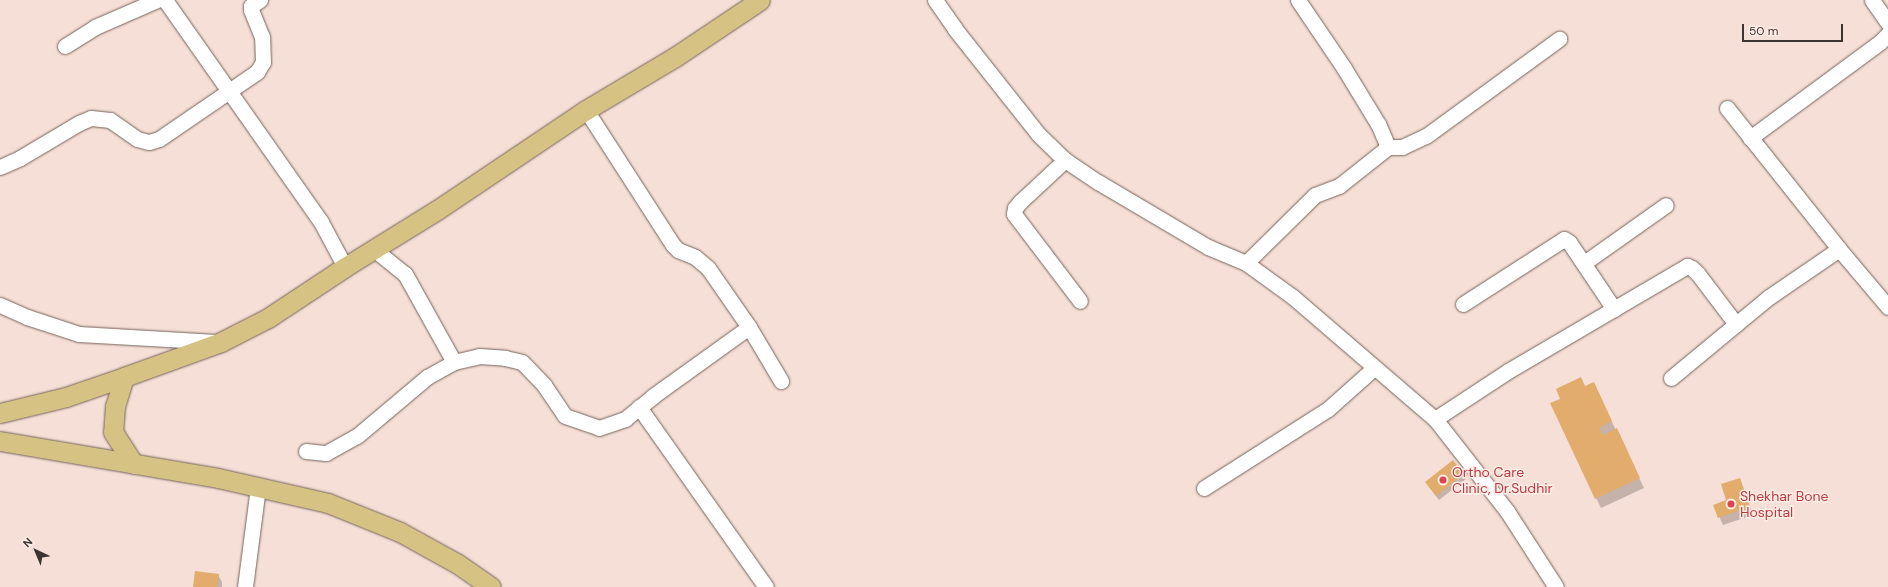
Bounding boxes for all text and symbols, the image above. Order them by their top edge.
scale bar [1744,16,1845,42]
text: 50 m [1749,23,1778,39]
place label: Ortho Care Clinic, Dr.Sudhir [1452,464,1553,496]
marker: Ortho Care Clinic, Dr.Sudhir [1437,474,1449,486]
place label: Shekhar Bone Hospital [1740,488,1828,520]
marker: Shekhar Bone Hospital [1725,498,1737,510]
north arrow [16,531,56,571]
text: N [20,535,35,550]

